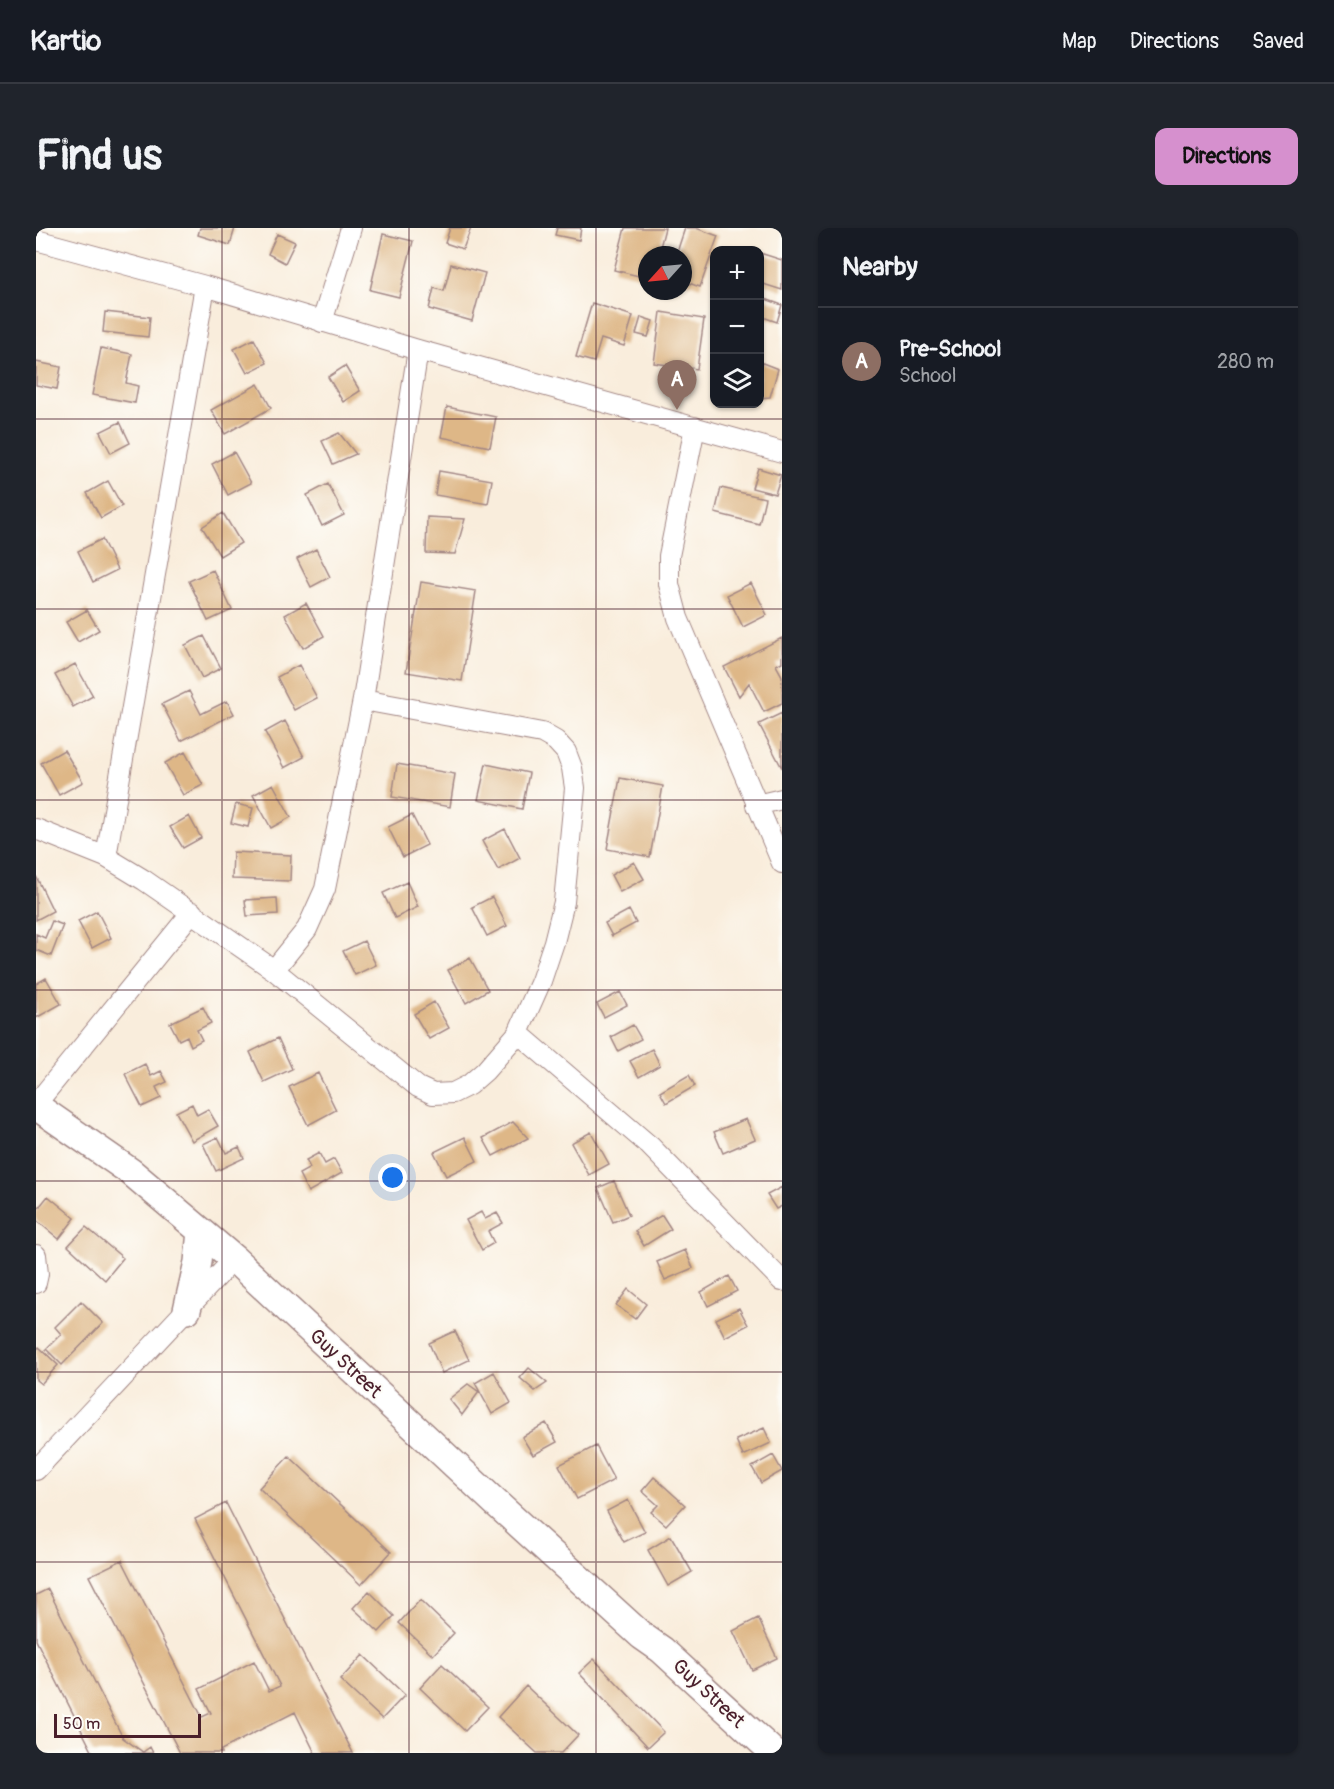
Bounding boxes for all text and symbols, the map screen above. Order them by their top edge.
text: Kartio [30,24,101,59]
text: Map [1062,28,1097,55]
text: Directions [1130,28,1219,55]
text: Saved [1252,28,1304,55]
button: Directions [1155,128,1298,185]
text: Find us [36,130,162,182]
north arrow [638,246,692,300]
map controls [710,246,764,408]
button: + [710,246,764,300]
text: Nearby [842,251,918,283]
button: − [710,300,764,354]
text: Pre-School [899,335,1002,363]
text: A [855,349,868,374]
text: 280 m [1217,349,1274,374]
button: layers [710,354,764,408]
pin: A [658,360,696,410]
text: School [899,363,956,388]
your location [378,1163,407,1192]
street label: Guy Street [304,1323,388,1404]
street label: Guy Street [667,1653,751,1734]
scale bar [54,1711,201,1738]
text: 50 m [63,1714,100,1734]

